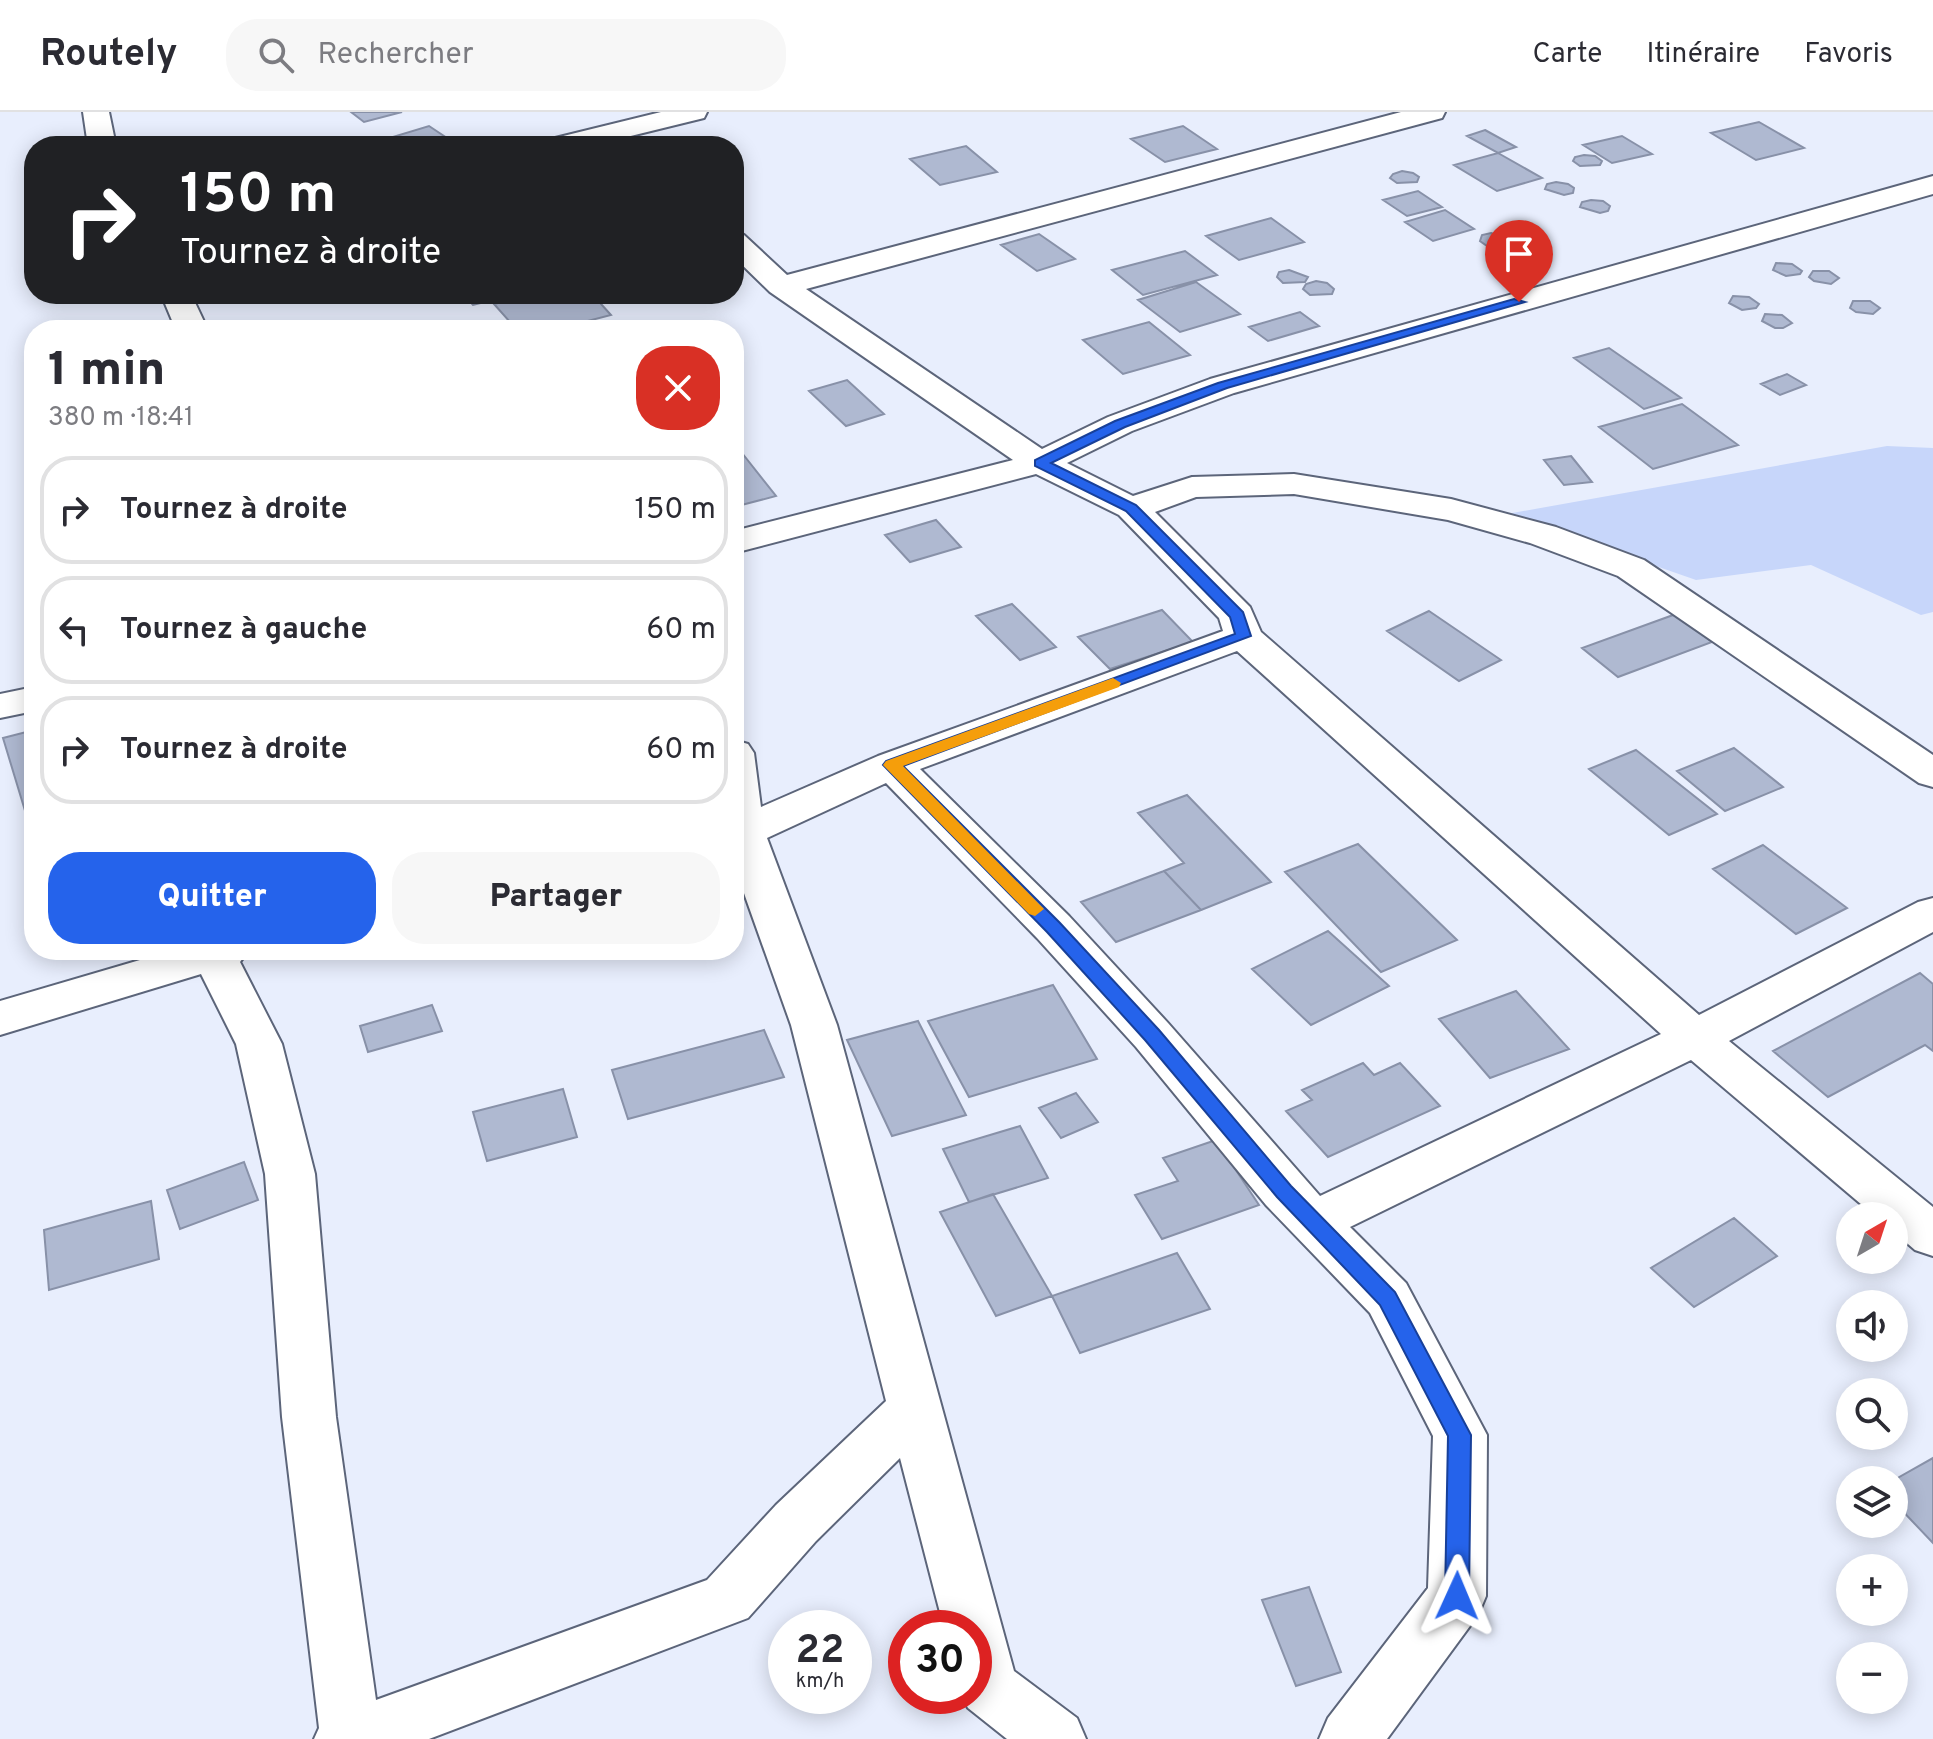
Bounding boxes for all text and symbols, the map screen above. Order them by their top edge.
search box [226,19,786,91]
text: Routely [40,31,178,80]
icon: search [254,33,298,77]
text: Rechercher [318,37,474,74]
text: Carte [1533,37,1602,73]
text: Itinéraire [1646,37,1760,73]
text: Favoris [1804,37,1893,73]
text: 150 m [180,162,336,232]
icon: right [48,168,152,272]
pin [1485,220,1553,302]
text: Tournez à droite [180,231,441,277]
icon: arrive [1497,232,1541,276]
text: 1 min [48,342,165,402]
button: close [636,346,720,430]
text: 380 m · 18:41 [48,402,194,435]
icon: right [52,488,96,532]
text: Tournez à droite [120,492,348,529]
text: 150 m [635,492,716,529]
icon: left [52,608,96,652]
text: Tournez à gauche [120,612,367,649]
text: 60 m [646,612,716,649]
icon: right [52,728,96,772]
text: Tournez à droite [120,732,348,769]
text: 60 m [646,732,716,769]
button: Quitter [48,852,376,944]
button: Partager [392,852,720,944]
north arrow [1836,1202,1908,1274]
map controls [1836,1202,1908,1714]
button: sound [1836,1290,1908,1362]
button: search [1836,1378,1908,1450]
button: layers [1836,1466,1908,1538]
position arrow [1415,1554,1499,1638]
button: + [1836,1554,1908,1626]
speed limit sign: 30 [888,1610,992,1714]
text: 22 [796,1627,844,1677]
button: − [1836,1642,1908,1714]
text: km/h [796,1669,844,1695]

